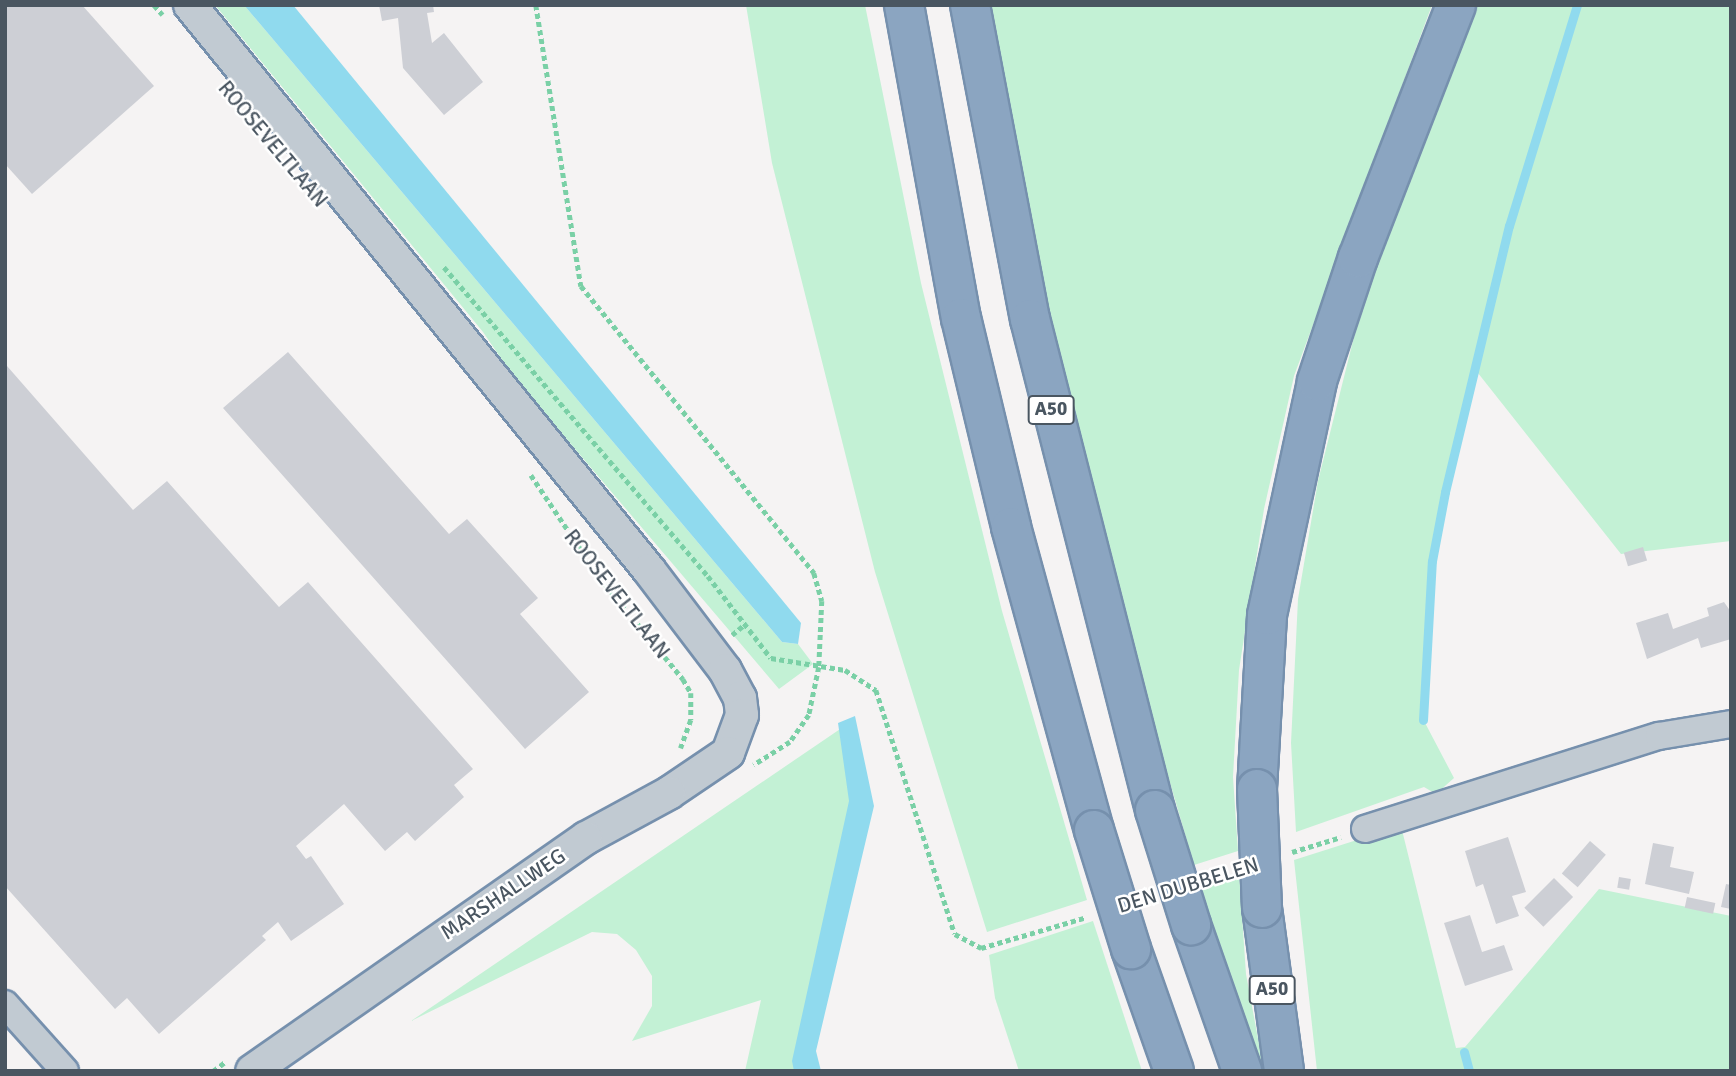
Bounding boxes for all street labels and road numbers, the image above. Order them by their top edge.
street label: ROOSEVELTLAAN [213,76,333,212]
road number: A50 [1026,394,1076,426]
street label: ROOSEVELTLAAN [559,524,675,664]
street label: MARSHALLWEG [436,843,570,945]
street label: DEN DUBBELEN [1114,852,1262,918]
road number: A50 [1248,974,1296,1006]

